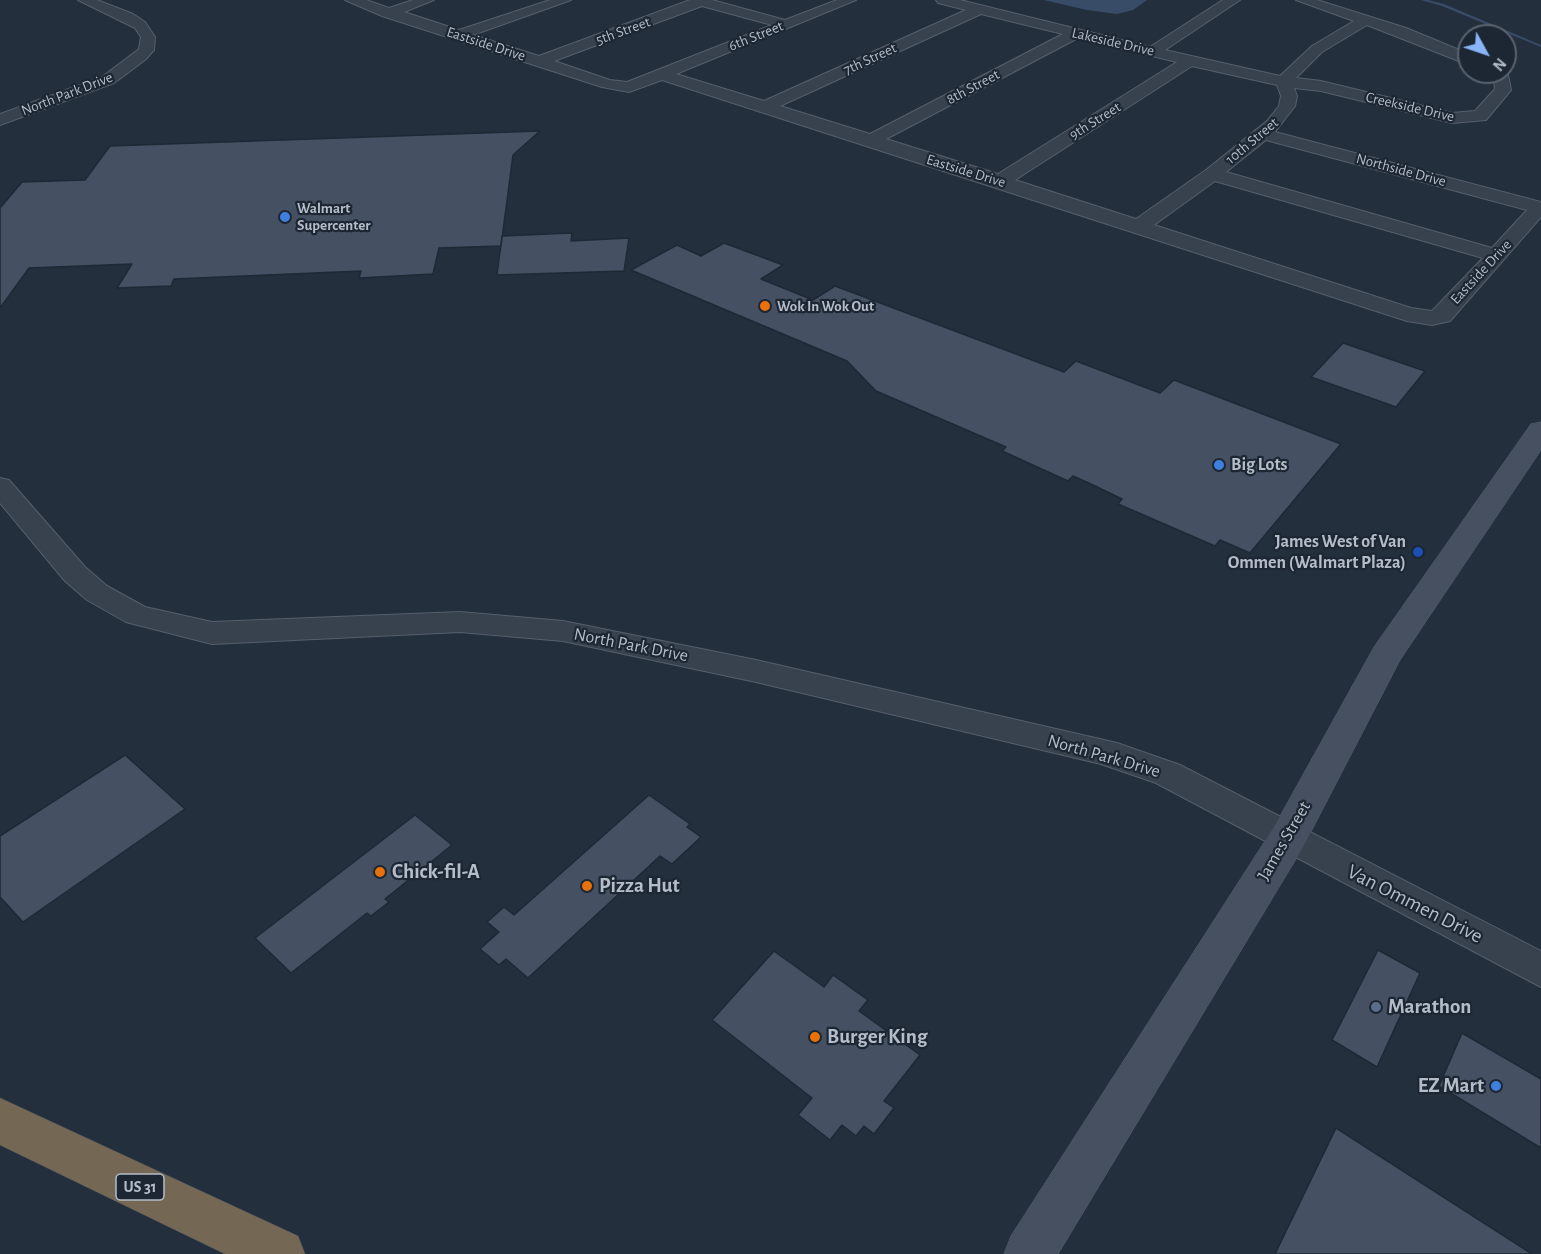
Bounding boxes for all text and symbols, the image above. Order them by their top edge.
street label: 5th Street [593,13,653,49]
street label: 6th Street [726,17,786,55]
street label: Eastside Drive [444,23,528,65]
street label: Lakeside Drive [1070,24,1156,60]
north arrow [1457,24,1517,84]
street label: 7th Street [841,39,899,79]
text: N [1490,55,1509,74]
street label: 8th Street [943,66,1003,108]
street label: North Park Drive [19,68,115,120]
street label: Creekside Drive [1364,88,1456,126]
street label: 9th Street [1066,98,1124,144]
street label: 10th Street [1222,114,1282,168]
street label: Northside Drive [1354,149,1448,191]
street label: Eastside Drive [924,150,1008,192]
place label: Walmart Supercenter [297,199,370,234]
marker: Walmart Supercenter [278,210,292,224]
street label: Eastside Drive [1447,236,1515,308]
place label: Wok In Wok Out [777,297,874,315]
marker: Wok In Wok Out [758,299,772,313]
place label: Big Lots [1231,454,1287,476]
marker: Big Lots [1212,458,1226,472]
place label: James West of Van Ommen (Walmart Plaza) [1228,531,1406,574]
marker: James West of Van Ommen (Walmart Plaza) [1411,545,1425,559]
street label: North Park Drive [572,623,690,667]
street label: North Park Drive [1045,730,1163,782]
street label: James Street [1253,797,1315,885]
place label: Chick-fil-A [392,859,480,885]
street label: Van Ommen Drive [1343,859,1487,949]
marker: Chick-fil-A [373,865,387,879]
place label: Pizza Hut [599,873,680,899]
marker: Pizza Hut [580,879,594,893]
place label: Marathon [1388,994,1471,1020]
marker: Marathon [1369,1000,1383,1014]
place label: Burger King [827,1024,927,1050]
marker: Burger King [808,1030,822,1044]
place label: EZ Mart [1418,1073,1484,1099]
marker: EZ Mart [1489,1079,1503,1093]
road number: US 31 [116,1174,164,1200]

